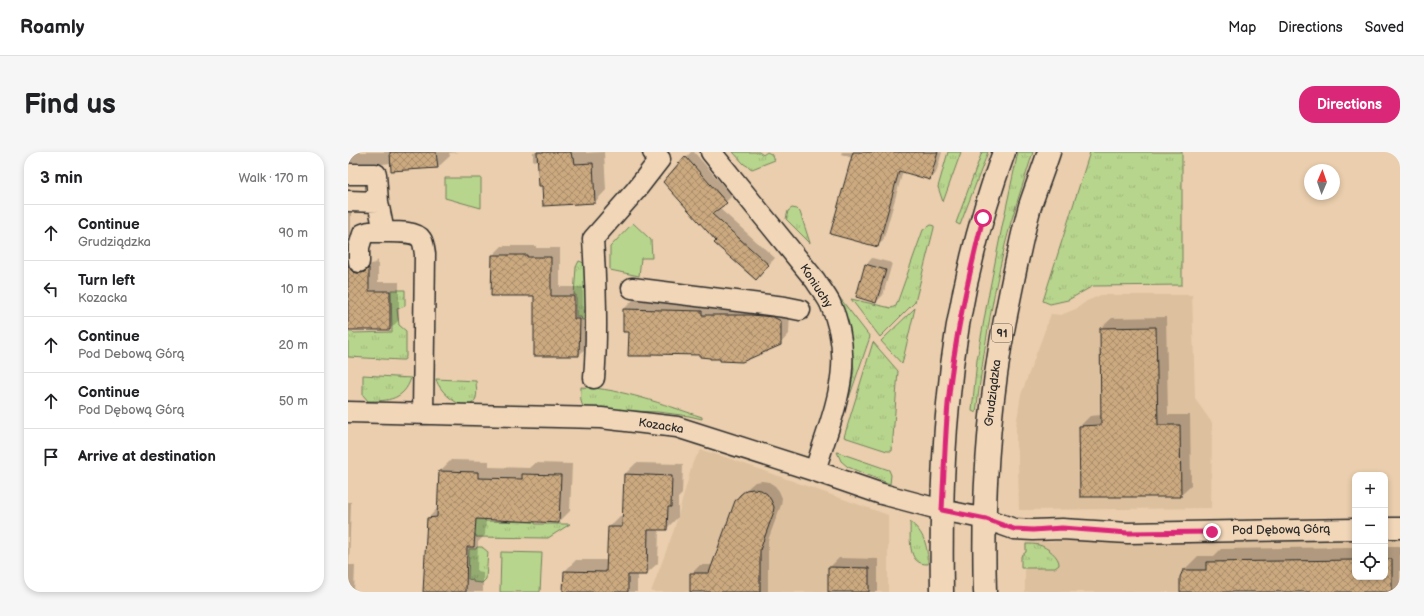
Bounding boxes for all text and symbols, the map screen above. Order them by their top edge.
text: Roamly [20,16,84,39]
text: Map [1228,19,1256,36]
text: Directions [1278,19,1343,36]
text: Saved [1365,19,1404,36]
button: Directions [1299,86,1400,123]
text: Find us [24,88,116,121]
north arrow [1304,164,1340,200]
text: 3 min [40,168,83,188]
text: Walk · 170 m [238,170,308,186]
route start [974,209,992,227]
text: Continue [78,215,140,234]
icon: ahead [40,222,62,244]
text: 90 m [279,225,308,241]
text: Grudziądzka [78,234,151,250]
street label: Koniuchy [796,261,836,311]
text: Turn left [78,271,135,290]
icon: left [40,278,62,300]
text: 10 m [281,281,308,297]
text: Kozacka [78,290,127,306]
road number: 91 [992,324,1012,342]
text: Continue [78,327,140,346]
icon: ahead [40,334,62,356]
text: 20 m [278,337,308,353]
text: Pod Debową Górą [78,346,184,362]
street label: Grudziądzka [981,358,1005,427]
text: Continue [78,383,140,402]
icon: ahead [40,390,62,412]
text: 50 m [279,393,308,409]
text: Pod Dębową Górą [78,402,184,418]
street label: Kozacka [637,415,685,437]
icon: arrive [40,446,62,468]
text: Arrive at destination [78,447,216,466]
map controls [1352,472,1388,580]
button: + [1352,472,1388,508]
button: − [1352,508,1388,544]
street label: Pod Dębową Górą [1232,522,1330,538]
route end [1203,523,1221,541]
button: locate [1352,544,1388,580]

